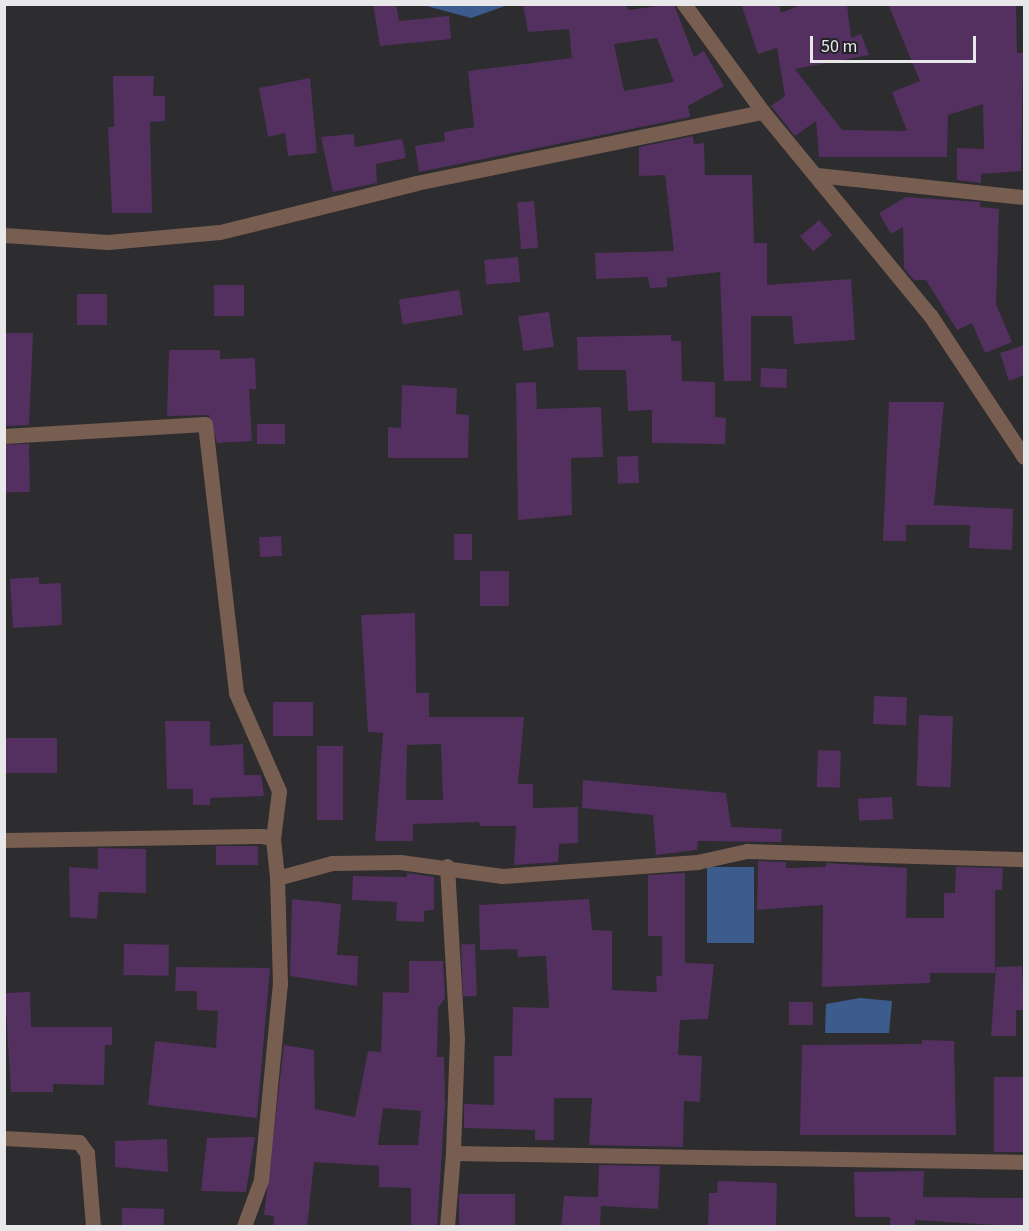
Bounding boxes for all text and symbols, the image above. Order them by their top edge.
scale bar [813,24,980,62]
text: 50 m [821,34,857,59]

